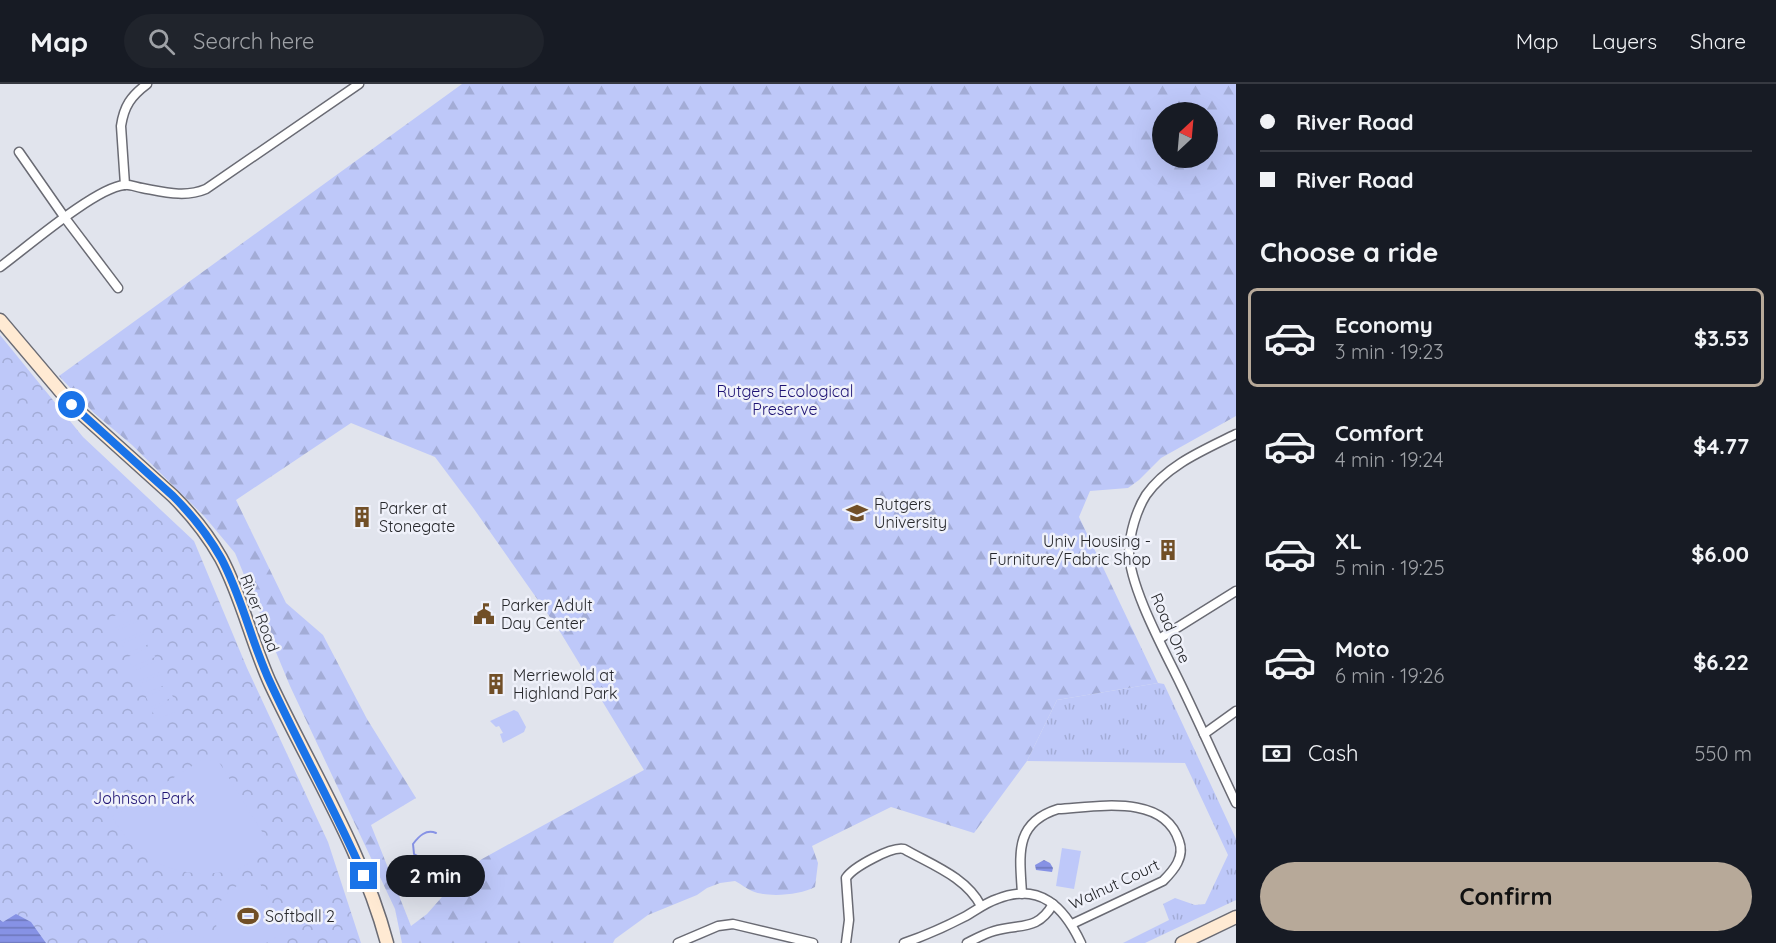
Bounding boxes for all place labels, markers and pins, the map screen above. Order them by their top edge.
place label: Rutgers University [874,494,947,532]
place label: Parker at Stonegate [379,498,455,536]
school or university icon: Rutgers University [845,501,869,525]
building icon: Parker at Stonegate [350,505,374,529]
place label: Univ Housing - Furniture/Fabric Shop [989,531,1151,569]
building icon: Univ Housing - Furniture/Fabric Shop [1156,538,1180,562]
place label: Parker Adult Day Center [501,595,593,633]
public building icon: Parker Adult Day Center [472,602,496,626]
place label: Merriewold at Highland Park [513,665,618,703]
building icon: Merriewold at Highland Park [484,672,508,696]
sports icon: Softball 2 [236,904,260,928]
place label: Softball 2 [265,906,335,926]

